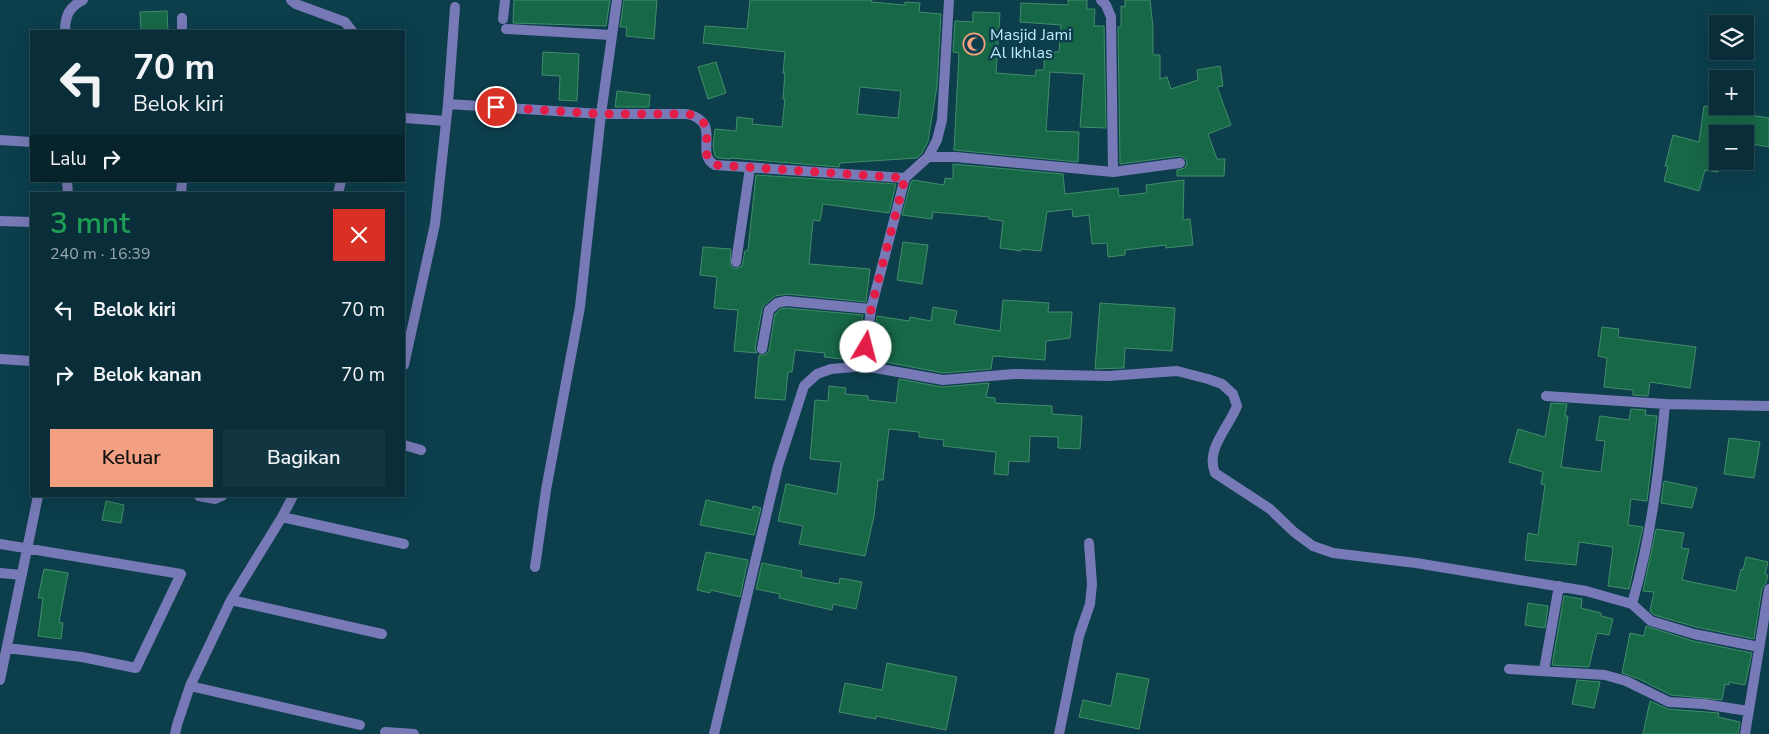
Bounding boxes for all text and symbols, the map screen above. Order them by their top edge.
map controls [1709,15,1754,170]
button: layers [1709,15,1754,60]
place label: Masjid Jami Al Ikhlas [990,24,1072,64]
mosque icon: Masjid Jami Al Ikhlas [962,32,986,56]
text: 70 m [133,44,215,91]
icon: left [50,50,115,115]
button: + [1709,70,1754,115]
pin [475,86,517,128]
text: Belok kiri [133,89,224,119]
icon: arrive [482,93,510,121]
button: − [1709,125,1754,170]
icon: right [97,145,125,173]
text: Lalu [50,146,87,172]
text: 3 mnt [50,203,130,244]
button: close [333,209,385,261]
text: 240 m · 16:39 [50,243,151,265]
icon: left [50,296,78,324]
text: Belok kiri [93,297,176,323]
text: 70 m [341,297,385,323]
position arrow [839,320,891,372]
icon: right [50,361,78,389]
text: Belok kanan [93,362,202,388]
text: 70 m [341,362,385,388]
button: Keluar [50,429,213,487]
button: Bagikan [223,429,385,487]

